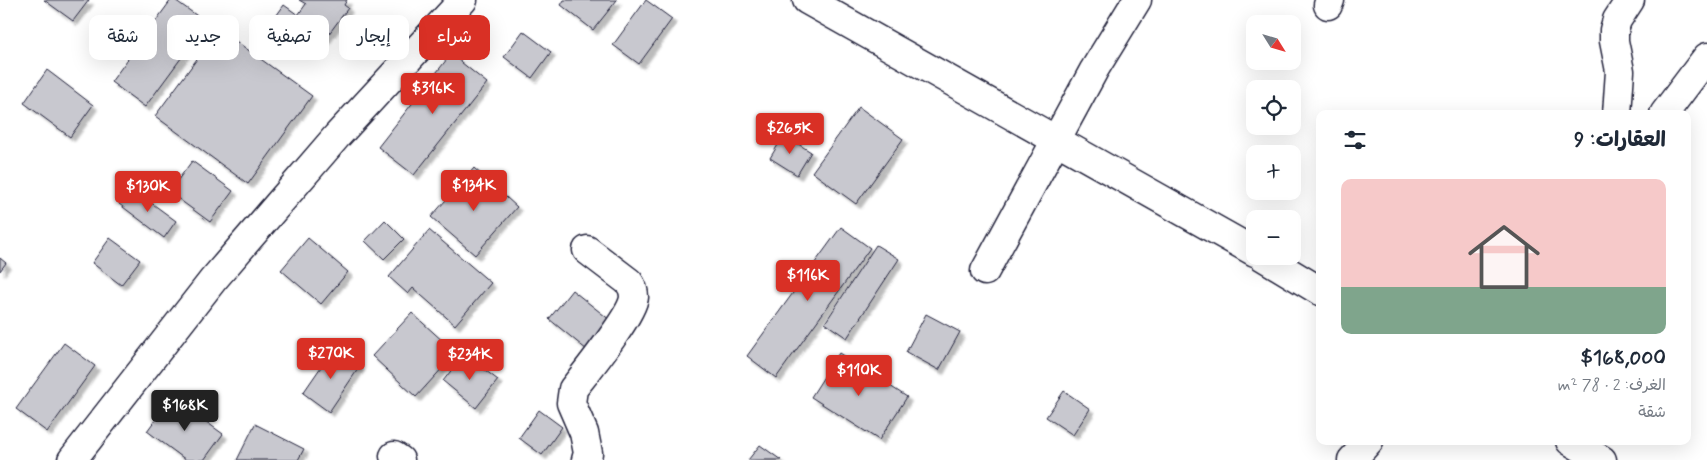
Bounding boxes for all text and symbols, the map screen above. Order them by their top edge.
chip: شقة [89,15,157,60]
chip: جديد [167,15,239,60]
chip: تصفية [249,15,329,60]
chip: إيجار [339,15,409,60]
chip: شراء [419,15,490,60]
north arrow [1246,15,1301,70]
map controls [1246,15,1301,265]
pin: $316K [398,72,468,115]
text: $316K [412,78,454,99]
button: locate [1246,80,1301,135]
pin: $265K [755,112,825,155]
text: $265K [767,118,813,139]
icon: filters [1341,126,1369,154]
text: العقارات: 9 [1574,126,1666,154]
button: + [1246,145,1301,200]
pin: $130K [113,170,183,213]
pin: $134K [439,170,509,212]
text: $134K [452,175,496,196]
text: $130K [126,176,170,197]
button: − [1246,210,1301,265]
icon: home [1459,212,1549,302]
pin: $116K [773,260,843,302]
text: $116K [787,265,829,286]
pin: $270K [296,338,366,380]
pin: $234K [435,338,505,381]
text: $270K [308,343,354,364]
text: $234K [448,344,492,365]
text: $168,000 [1580,344,1666,372]
pin: $110K [824,354,894,397]
text: $110K [837,360,881,381]
text: الغرف: 2 · 78 m² [1558,375,1666,396]
pin: $168K [150,390,220,432]
text: $168K [162,395,208,416]
text: شقة [1638,402,1666,423]

